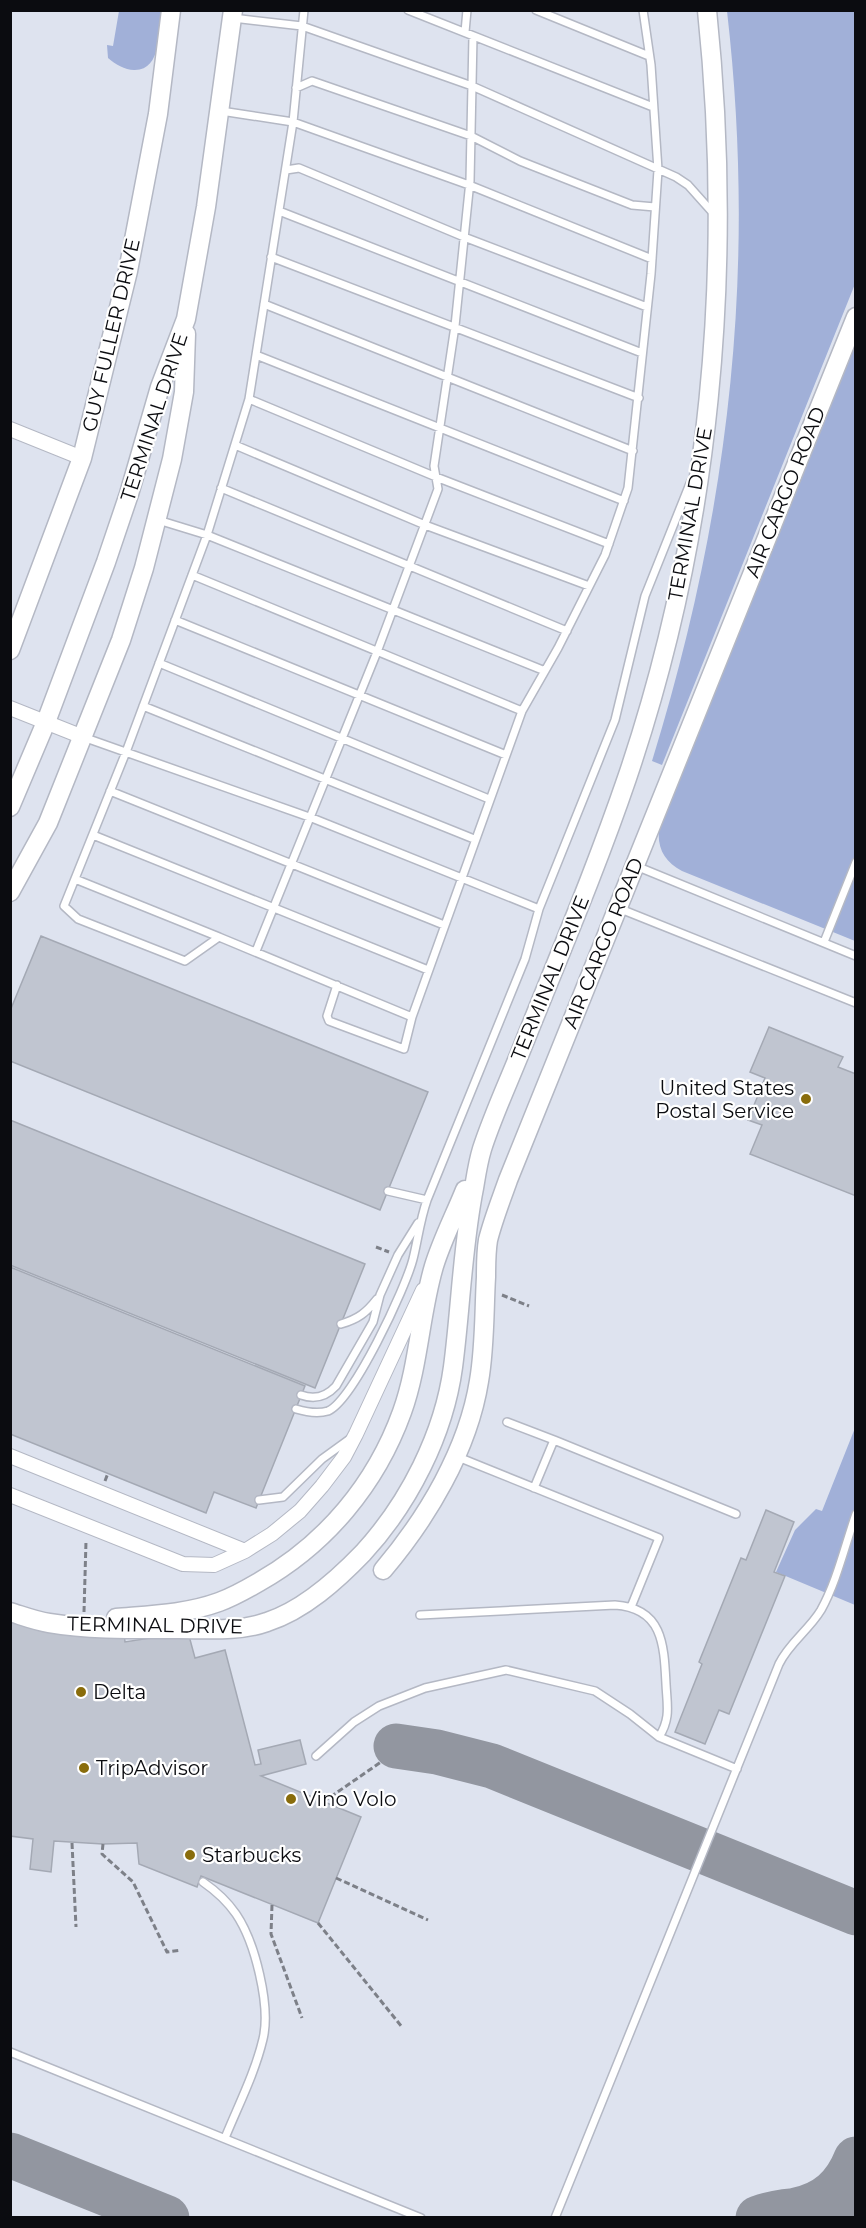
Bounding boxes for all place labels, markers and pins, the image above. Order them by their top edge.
place label: United States Postal Service [655,1076,794,1123]
marker: United States Postal Service [799,1092,813,1106]
place label: Delta [93,1680,146,1704]
marker: Delta [74,1685,88,1699]
place label: TripAdvisor [96,1756,208,1780]
marker: TripAdvisor [77,1761,91,1775]
place label: Vino Volo [303,1787,397,1811]
marker: Vino Volo [284,1792,298,1806]
place label: Starbucks [202,1843,301,1867]
marker: Starbucks [183,1848,197,1862]

